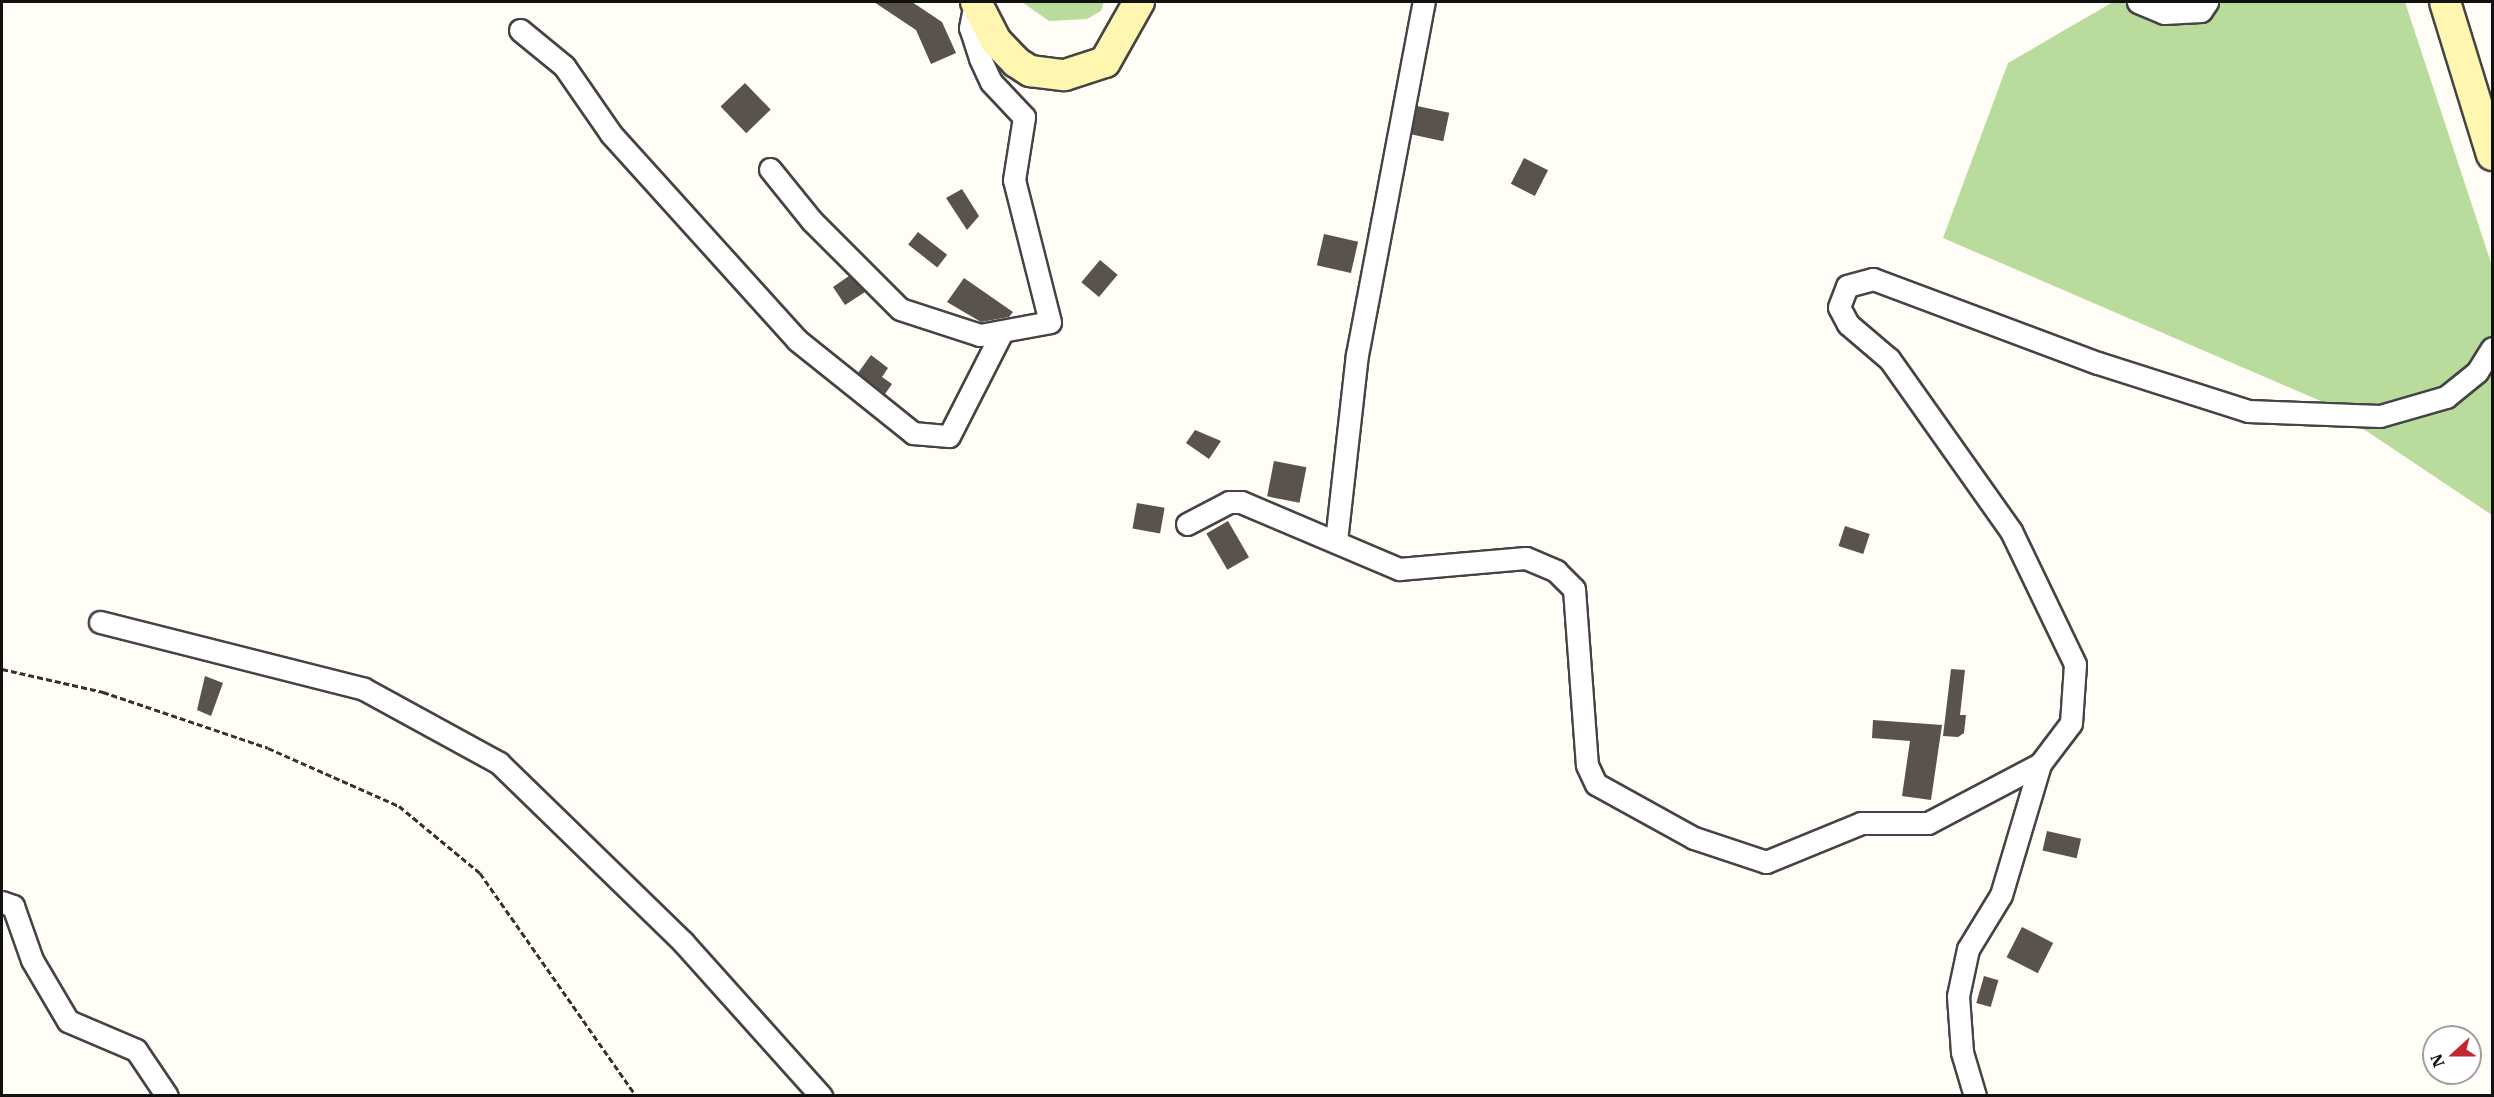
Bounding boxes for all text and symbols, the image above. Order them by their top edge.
north arrow [2422,1025,2482,1085]
text: N [2425,1051,2449,1070]

